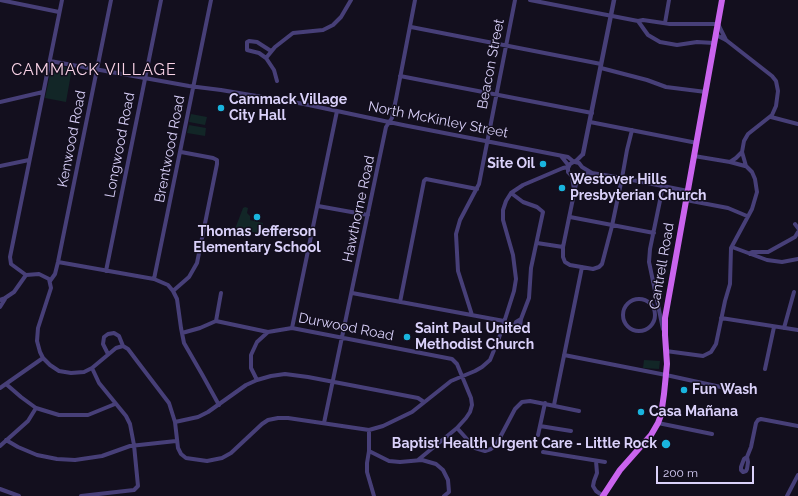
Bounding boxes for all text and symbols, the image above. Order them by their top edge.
street label: Beacon Street [474,17,508,111]
district label: CAMMACK VILLAGE [11,60,177,80]
street label: Kenwood Road [54,89,90,189]
street label: Longwood Road [102,91,138,199]
place label: Cammack Village City Hall [229,92,347,124]
street label: Brentwood Road [151,94,189,204]
street label: North McKinley Street [367,98,509,142]
marker: Cammack Village City Hall [216,103,226,113]
street label: Hawthorne Road [339,154,379,264]
place label: Site Oil [487,156,535,172]
marker: Site Oil [538,159,548,169]
place label: Westover Hills Presbyterian Church [570,172,707,204]
marker: Westover Hills Presbyterian Church [557,183,567,193]
marker: Thomas Jefferson Elementary School [252,212,262,222]
street label: Cantrell Road [646,221,678,311]
place label: Thomas Jefferson Elementary School [193,224,321,256]
street label: Durwood Road [297,310,395,344]
place label: Saint Paul United Methodist Church [415,321,534,354]
marker: Saint Paul United Methodist Church [402,332,412,342]
place label: Fun Wash [692,382,758,398]
marker: Fun Wash [679,385,689,395]
place label: Casa Mañana [649,404,738,420]
marker: Casa Mañana [636,407,646,417]
place label: Baptist Health Urgent Care - Little Rock [392,436,657,452]
marker: Baptist Health Urgent Care - Little Rock [660,438,672,450]
scale bar [658,458,756,484]
text: 200 m [663,466,698,480]

